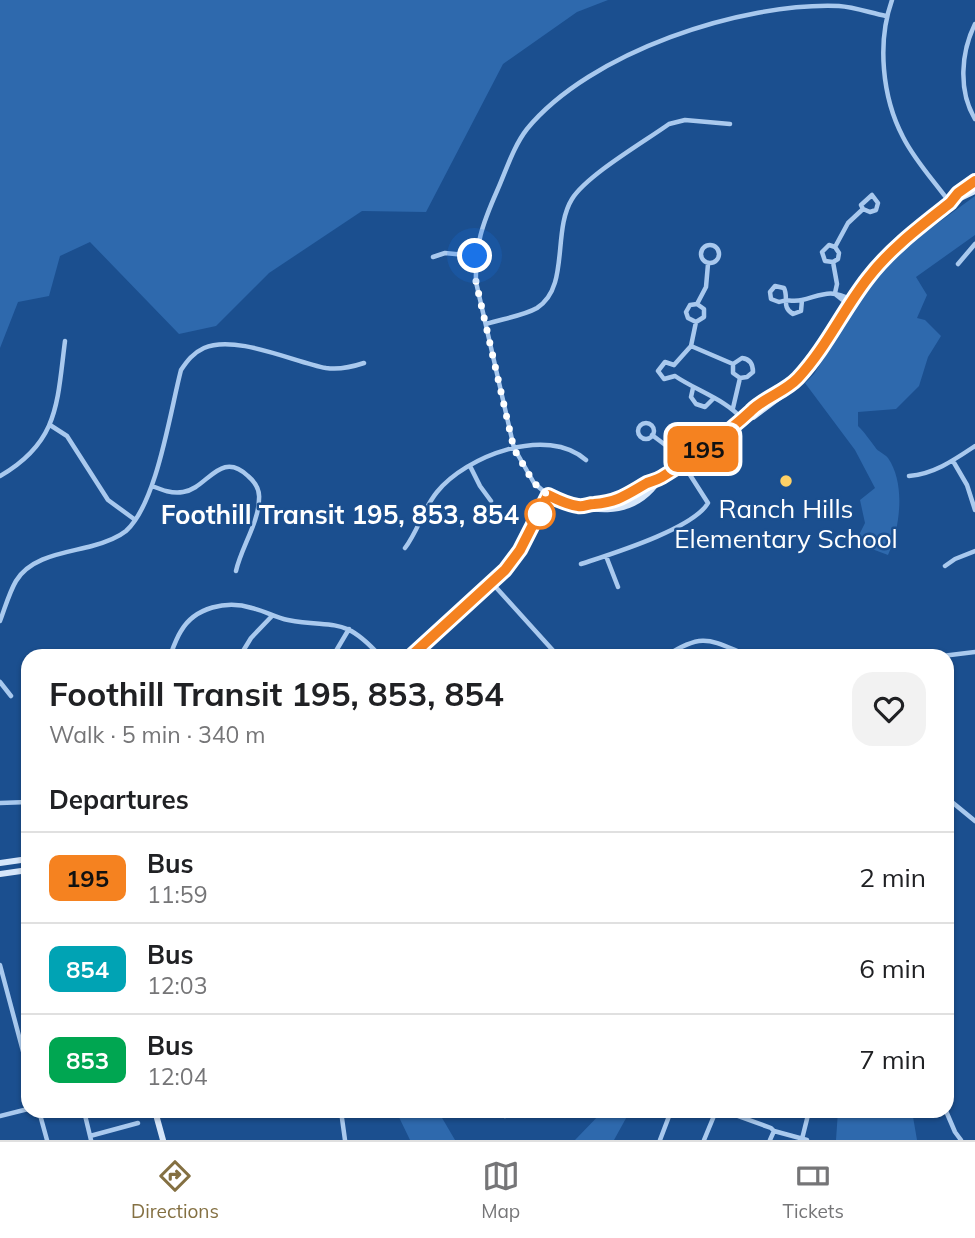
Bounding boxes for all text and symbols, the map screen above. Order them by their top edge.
your location [457,238,492,273]
line badge: 195 [663,426,743,472]
text: 195 [681,434,725,464]
marker: Ranch Hills Elementary School [778,473,794,489]
place label: Ranch Hills Elementary School [674,492,898,555]
place label: Foothill Transit 195, 853, 854 [161,498,519,531]
marker: Foothill Transit 195, 853, 854 [525,499,555,529]
button: heart [852,672,926,746]
text: Foothill Transit 195, 853, 854 [49,673,504,714]
text: Walk · 5 min · 340 m [49,720,266,749]
text: Departures [49,783,189,816]
text: Bus [147,847,193,880]
text: 2 min [859,861,926,894]
text: 195 [66,863,109,893]
text: 11:59 [147,880,207,909]
text: Bus [147,938,193,971]
text: 6 min [859,952,926,985]
text: 854 [66,954,109,984]
text: 12:03 [147,971,207,1000]
text: Bus [147,1029,193,1062]
text: 7 min [859,1043,926,1076]
text: 853 [66,1045,109,1075]
text: 12:04 [147,1062,207,1091]
tab: Directions [131,1157,219,1223]
tab: Map [481,1157,520,1223]
tab: Tickets [783,1157,844,1223]

